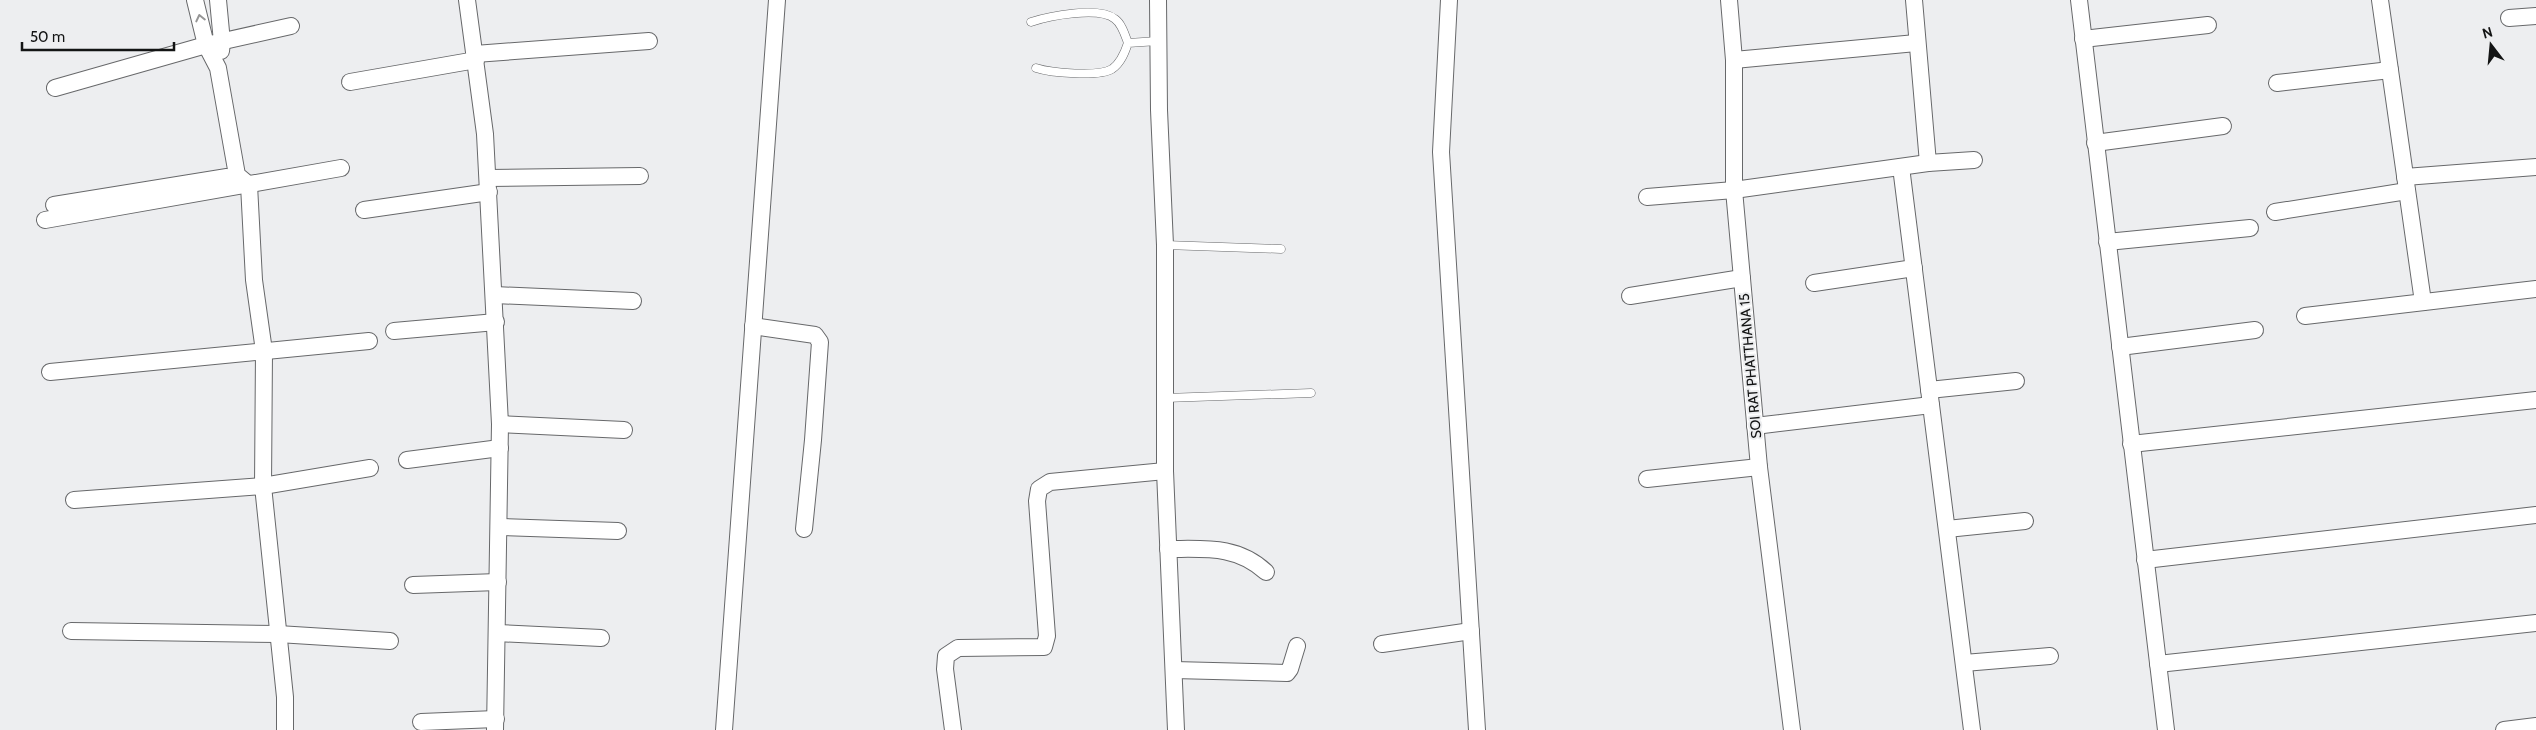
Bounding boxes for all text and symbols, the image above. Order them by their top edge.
one-way arrow [195,13,206,22]
scale bar [22,20,175,52]
north arrow [2466,20,2516,70]
text: N [2480,22,2495,43]
text: 50 m [30,28,65,46]
street label: SOI RAT PHATTHANA 15 [1735,293,1765,439]

